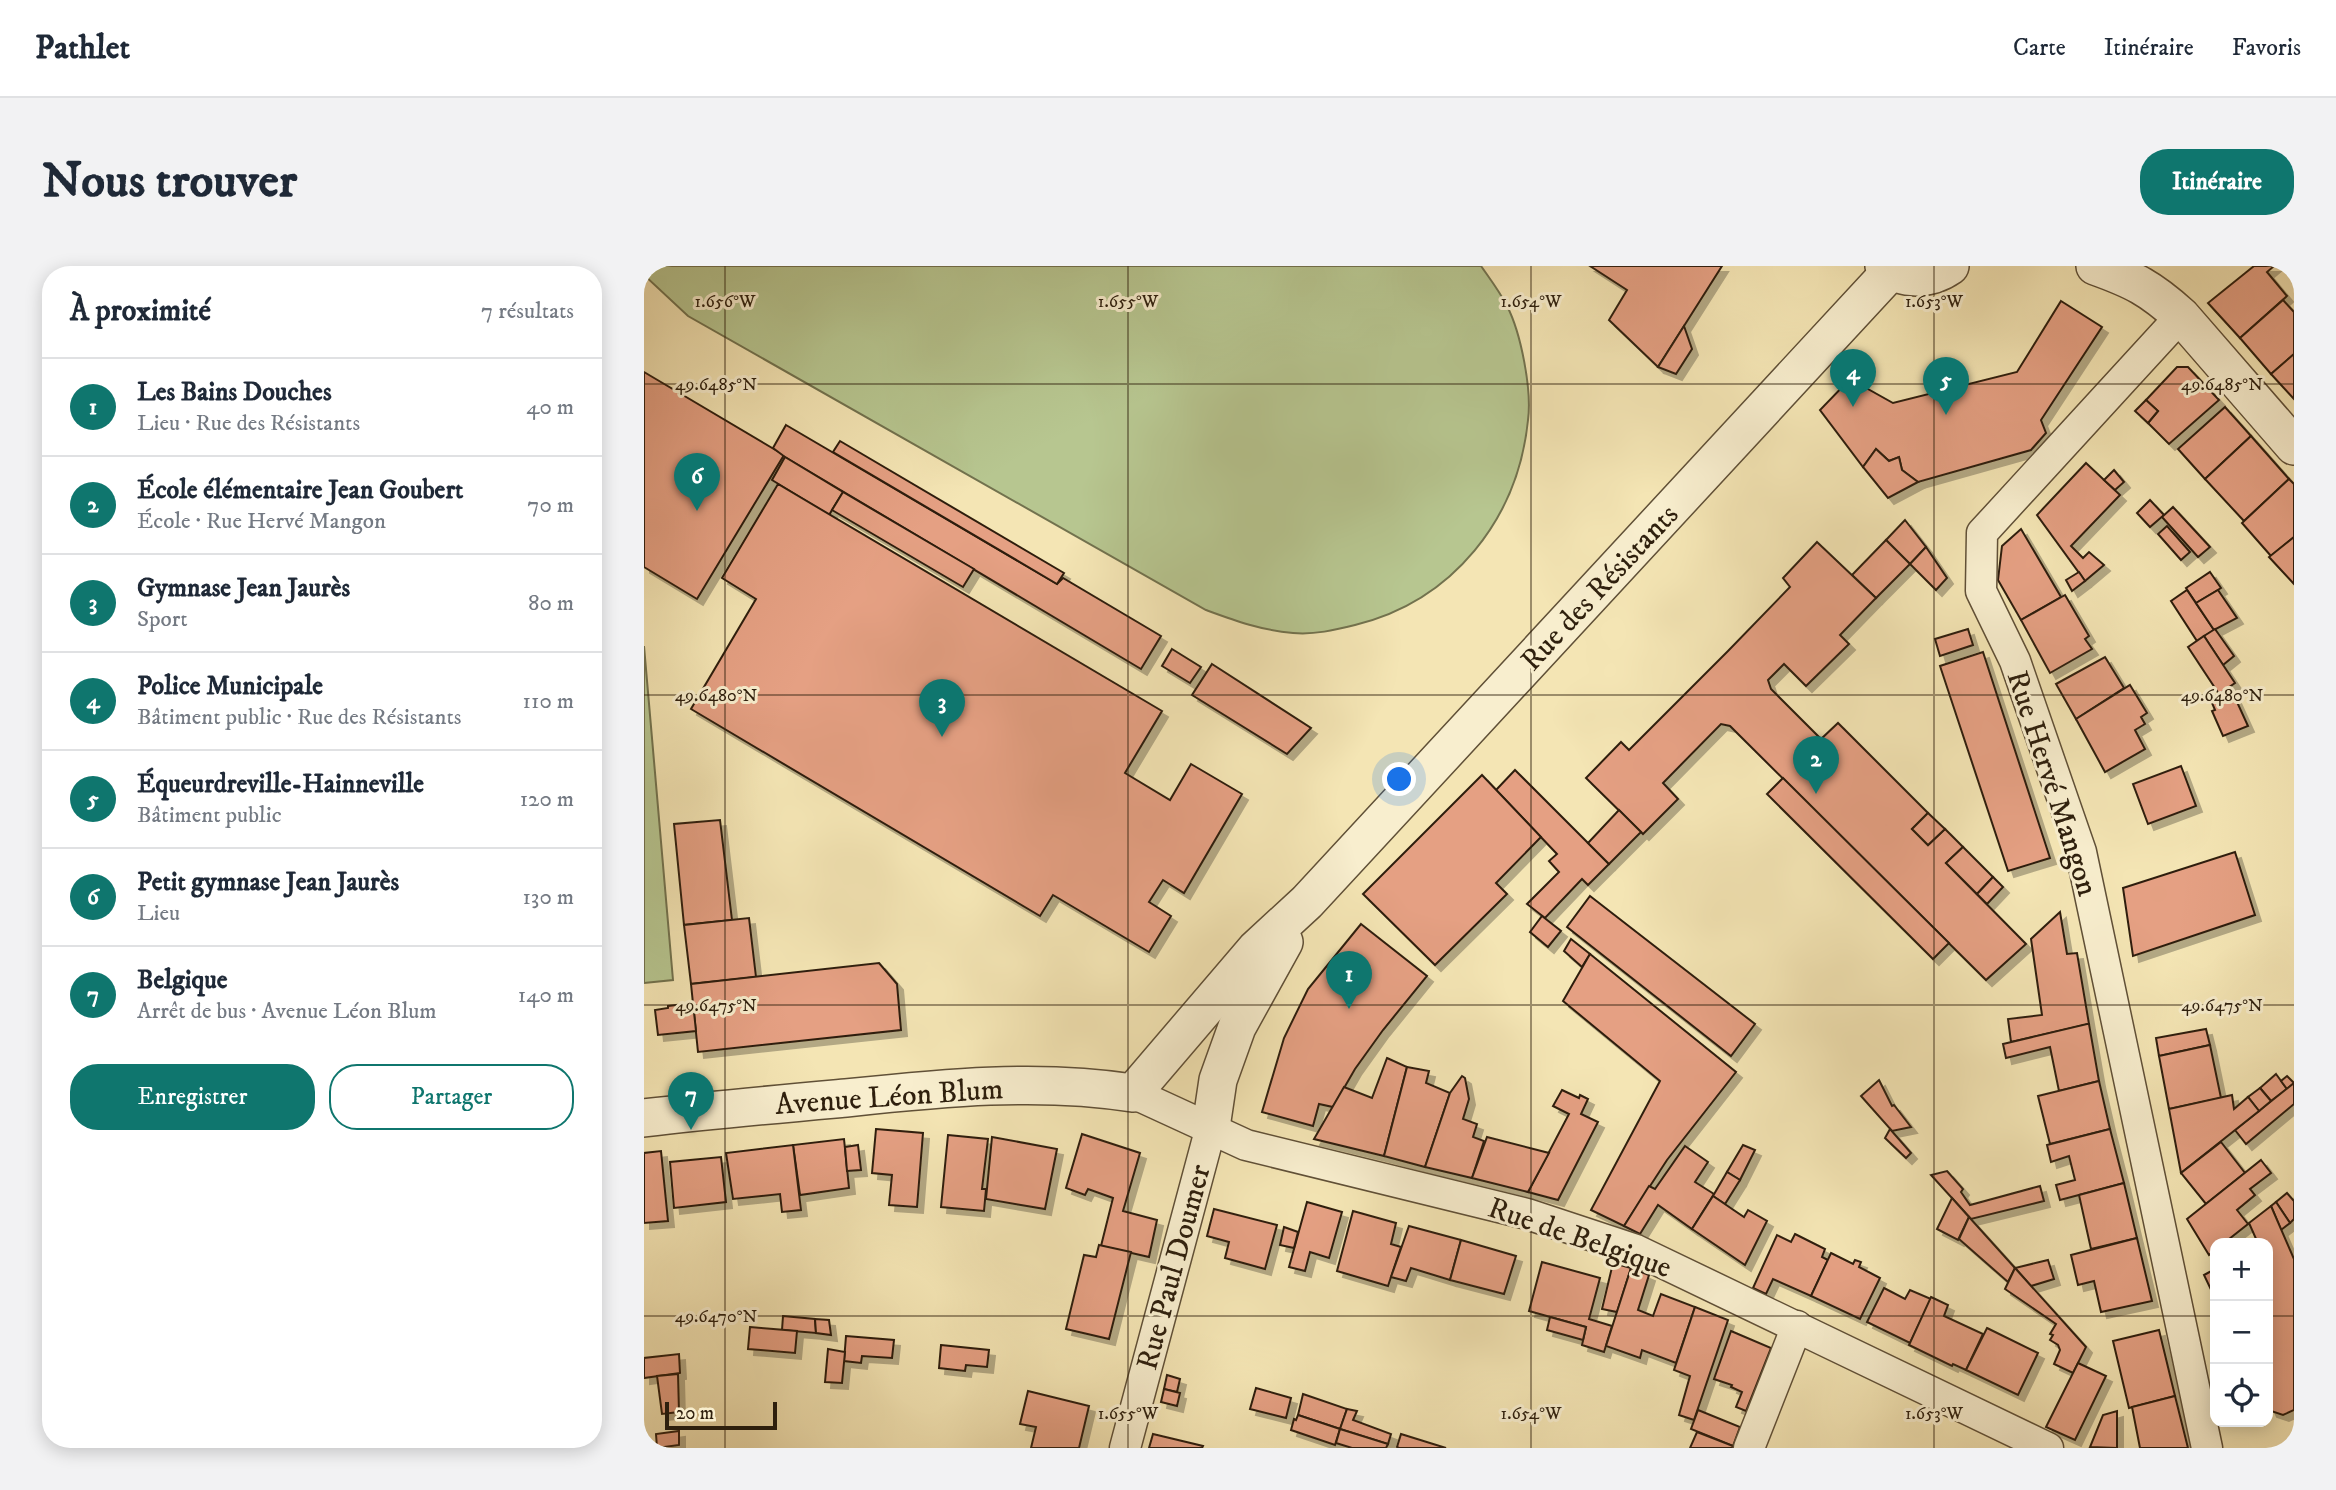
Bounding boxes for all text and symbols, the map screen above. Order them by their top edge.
text: Pathlet [35,28,130,69]
text: Carte [2013,33,2066,63]
text: Itinéraire [2104,33,2194,63]
text: Favoris [2232,33,2301,63]
button: Itinéraire [2140,149,2294,215]
text: Nous trouver [42,151,297,213]
text: 1.656°W [695,291,756,313]
text: 1.655°W [1098,291,1159,313]
text: 1.654°W [1501,291,1562,313]
text: 1.653°W [1905,291,1964,313]
text: À proximité [70,293,211,330]
text: 7 résultats [481,297,574,326]
pin: 4 [1830,349,1876,407]
pin: 5 [1923,357,1969,415]
text: 49.6485°N [675,374,757,396]
text: 49.6485°N [2181,374,2263,396]
text: Les Bains Douches [137,376,332,409]
text: 1 [89,393,97,422]
text: 40 m [526,393,574,422]
text: Lieu · Rue des Résistants [137,409,360,438]
pin: 6 [674,453,720,511]
text: École élémentaire Jean Goubert [137,474,463,507]
text: 2 [87,491,99,520]
text: 70 m [527,491,574,520]
street label: Rue des Résistants [1513,497,1687,679]
text: École · Rue Hervé Mangon [137,507,386,536]
text: Gymnase Jean Jaurès [137,572,350,605]
text: 3 [89,589,97,618]
text: 80 m [528,589,574,618]
text: Sport [137,605,188,634]
street label: Rue Hervé Mangon [1998,666,2106,901]
text: Police Municipale [137,670,323,703]
pin: 3 [919,679,965,737]
text: 49.6480°N [675,685,758,707]
text: 49.6480°N [2181,685,2264,707]
text: 4 [86,687,100,716]
text: 110 m [523,687,574,716]
text: Bâtiment public · Rue des Résistants [137,703,462,732]
pin: 2 [1793,736,1839,794]
your location [1382,762,1416,796]
text: Équeurdreville-Hainneville [137,768,424,801]
text: 5 [87,785,99,814]
text: 120 m [520,785,574,814]
text: Bâtiment public [137,801,282,830]
text: Petit gymnase Jean Jaurès [137,866,399,899]
text: 6 [87,883,99,912]
text: 130 m [522,883,574,912]
text: Lieu [137,899,180,928]
pin: 1 [1326,951,1372,1009]
text: Belgique [137,964,228,997]
text: 7 [87,981,99,1010]
text: 140 m [518,981,574,1010]
text: 49.6475°N [675,995,757,1017]
text: 49.6475°N [2181,995,2263,1017]
text: Arrêt de bus · Avenue Léon Blum [137,997,437,1026]
button: Enregistrer [70,1064,315,1130]
button: Partager [329,1064,574,1130]
street label: Avenue Léon Blum [774,1071,1004,1124]
pin: 7 [668,1072,714,1130]
street label: Rue Paul Doumer [1129,1161,1220,1374]
street label: Rue de Belgique [1483,1190,1676,1287]
map controls [2210,1238,2273,1427]
button: + [2210,1238,2273,1301]
button: − [2210,1301,2273,1364]
text: 49.6470°N [675,1306,757,1328]
button: locate [2210,1364,2273,1427]
scale bar [665,1399,777,1431]
text: 20 m [676,1402,714,1425]
text: 1.655°W [1098,1403,1159,1425]
text: 1.654°W [1501,1403,1562,1425]
text: 1.653°W [1905,1403,1964,1425]

